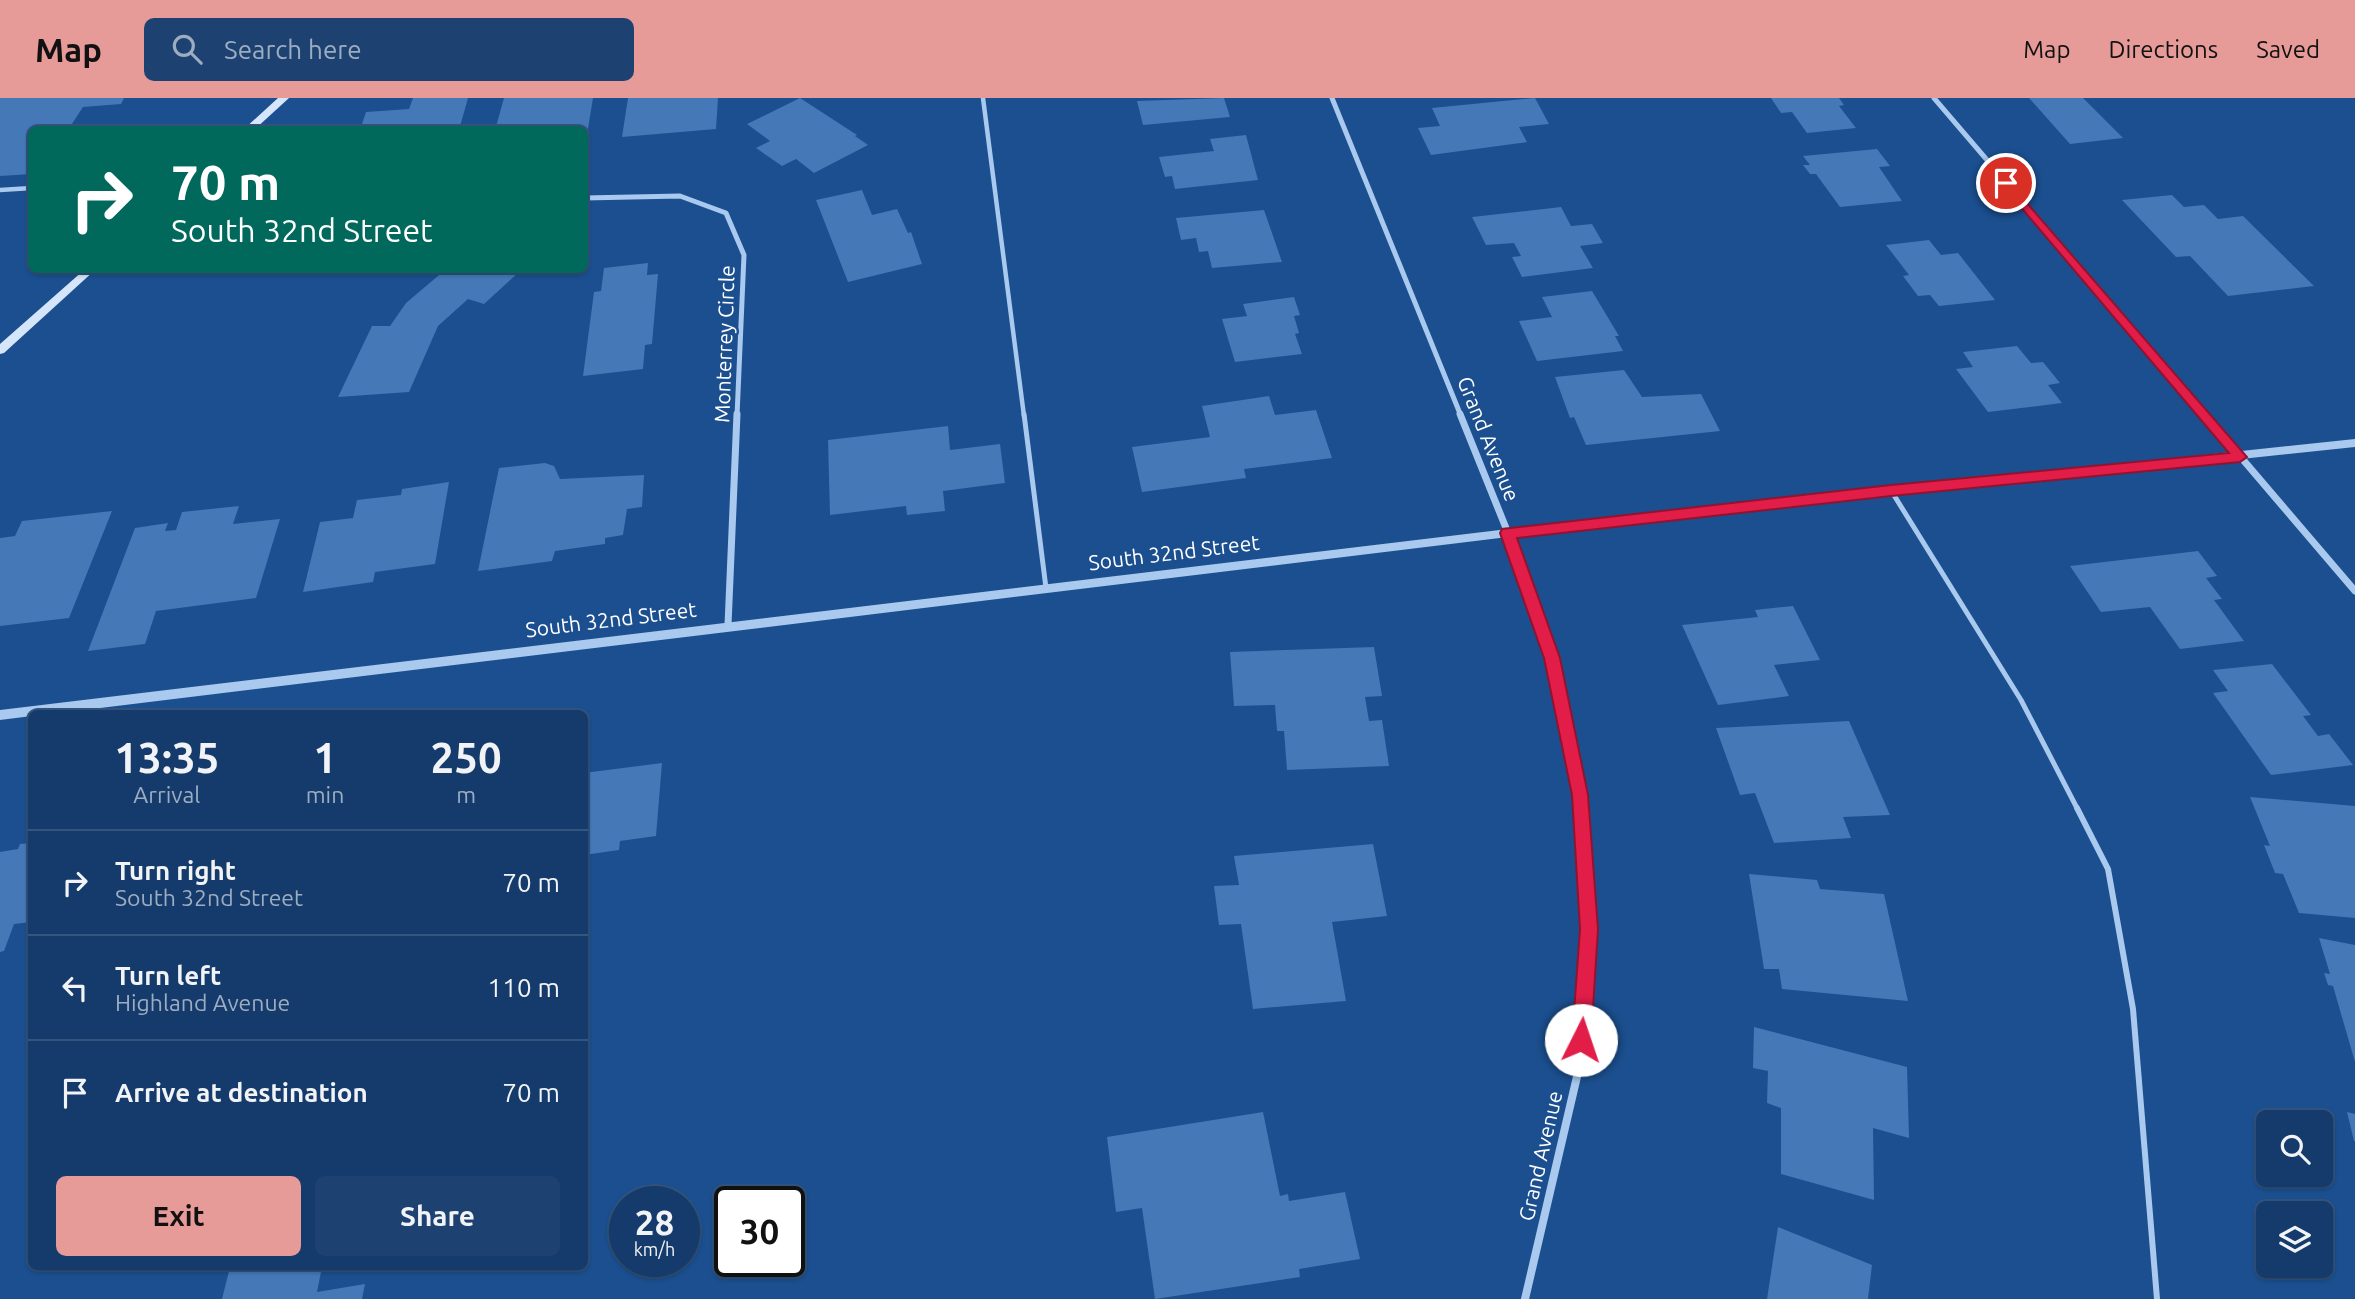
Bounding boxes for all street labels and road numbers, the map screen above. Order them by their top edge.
street label: Monterrey Circle [709,265,739,423]
street label: Grand Avenue [1453,373,1525,505]
street label: South 32nd Street [1087,530,1261,574]
street label: South 32nd Street [524,597,698,641]
street label: Grand Avenue [1513,1089,1567,1223]

